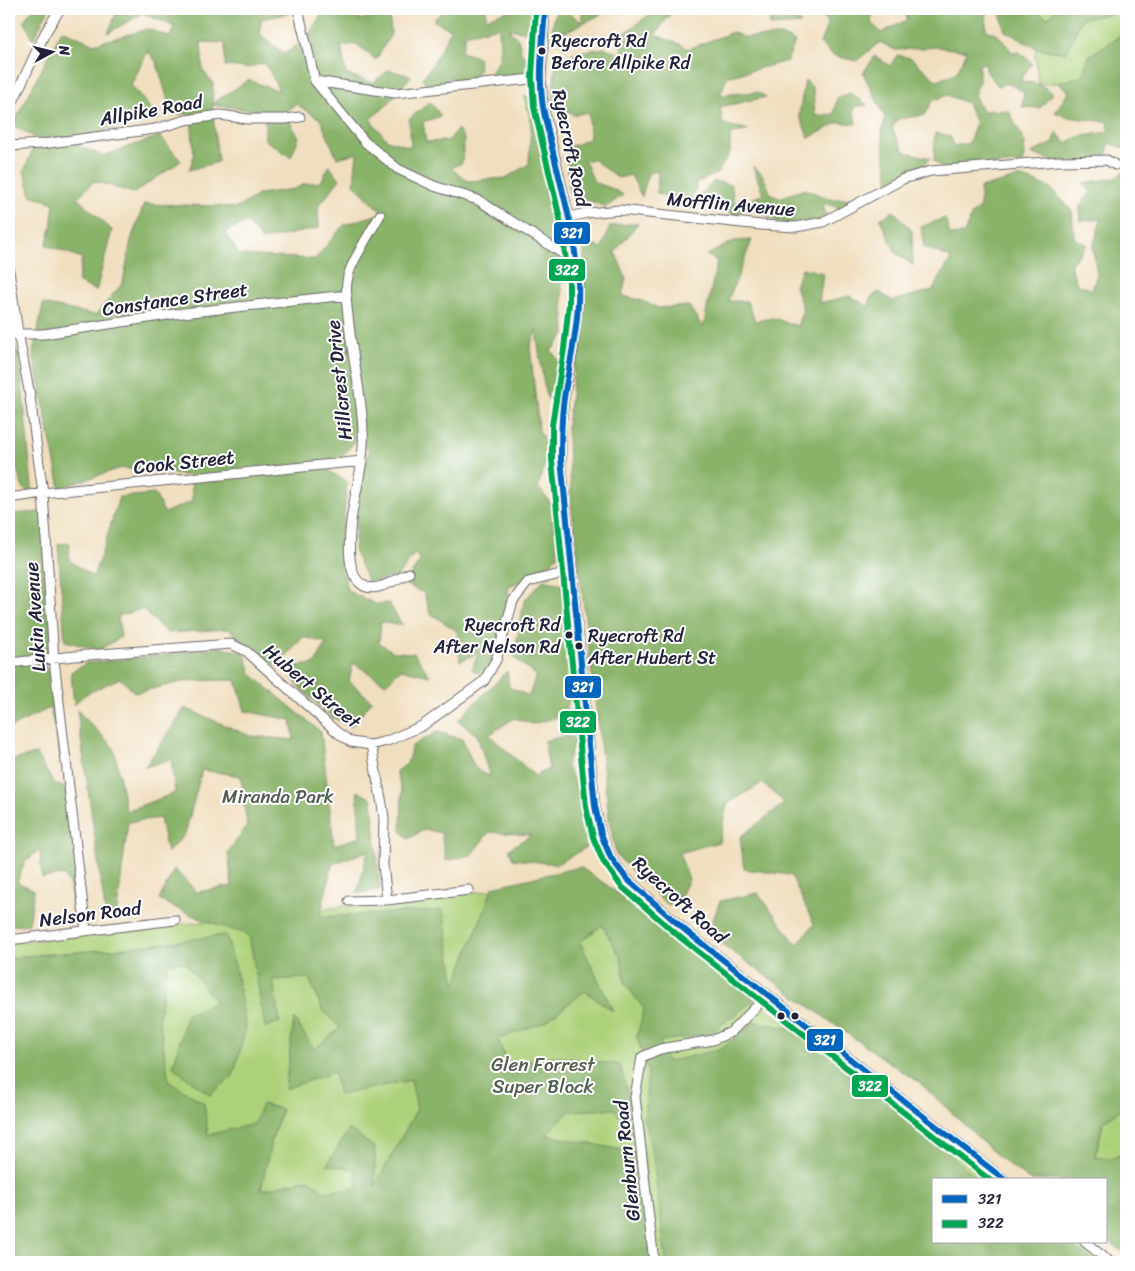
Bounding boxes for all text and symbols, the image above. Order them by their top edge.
place label: Ryecroft Rd Before Allpike Rd [551,25,691,79]
north arrow [28,28,78,78]
text: N [51,43,77,57]
marker: Ryecroft Rd Before Allpike Rd [537,46,547,56]
street label: Allpike Road [96,85,206,135]
street label: Ryecroft Road [542,86,600,212]
street label: Mofflin Avenue [666,182,797,226]
line badge: 321 [553,221,591,245]
text: 321 [560,221,583,246]
line badge: 322 [548,258,586,282]
text: 322 [554,258,580,283]
street label: Constance Street [100,272,250,326]
street label: Hillcrest Drive [316,318,362,442]
street label: Cook Street [132,440,236,484]
street label: Lukin Avenue [15,561,55,673]
place label: Ryecroft Rd After Nelson Rd [433,609,562,663]
place label: Ryecroft Rd After Hubert St [587,620,716,674]
marker: Ryecroft Rd After Nelson Rd [564,630,574,640]
street label: Hubert Street [256,635,369,738]
marker: Ryecroft Rd After Hubert St [574,641,584,651]
line badge: 321 [564,675,602,699]
text: 321 [571,675,594,700]
line badge: 322 [559,710,597,734]
text: 322 [565,710,591,735]
park label: Miranda Park [222,780,334,813]
street label: Ryecroft Road [625,848,737,954]
street label: Nelson Road [37,891,145,937]
unlabelled marker [776,1011,786,1021]
unlabelled marker [790,1011,800,1021]
line badge: 321 [806,1028,844,1052]
text: 321 [813,1028,836,1053]
park label: Glen Forrest Super Block [491,1048,596,1103]
line badge: 322 [851,1074,889,1098]
text: 322 [857,1074,883,1099]
street label: Glenburn Road [604,1097,650,1223]
legend [932,1178,1108,1244]
text: 321 [978,1186,1001,1212]
text: 322 [978,1210,1004,1236]

